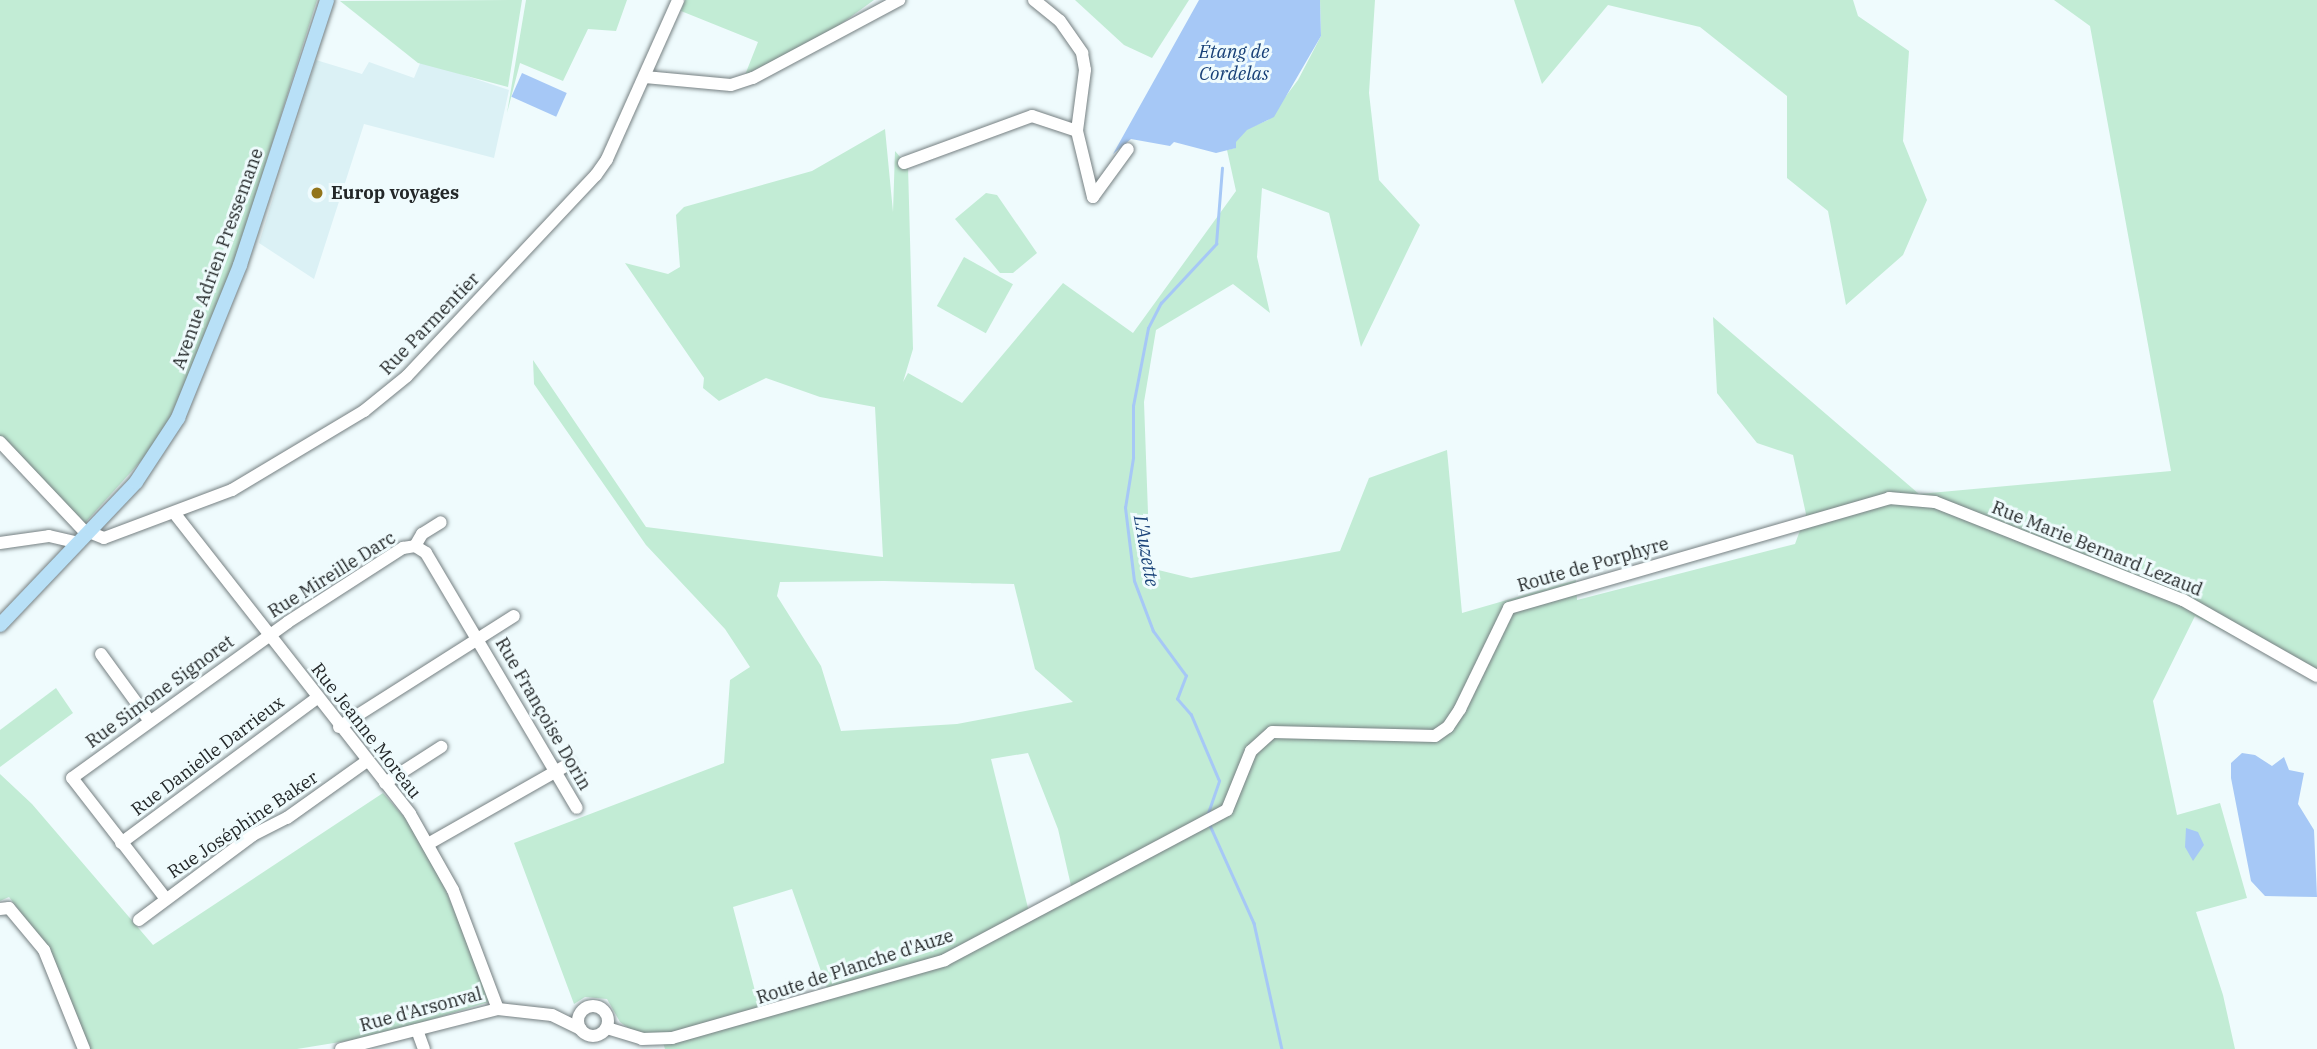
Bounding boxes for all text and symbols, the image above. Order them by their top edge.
water label: Étang de Cordelas [1199,41,1269,85]
street label: Avenue Adrien Pressemane [168,146,268,372]
place label: Europ voyages [331,182,459,204]
marker: Europ voyages [309,185,325,201]
street label: Rue Parmentier [376,268,484,380]
street label: Rue Marie Bernard Lezaud [1989,497,2205,601]
water label: L'Auzette [1129,513,1163,589]
street label: Rue Mireille Darc [264,527,400,623]
street label: Route de Porphyre [1515,533,1671,597]
street label: Rue Simone Signoret [82,631,238,753]
street label: Rue Françoise Dorin [490,634,596,794]
street label: Rue Jeanne Moreau [306,659,426,803]
street label: Rue Danielle Darrieux [127,691,289,821]
street label: Rue Joséphine Baker [164,767,322,883]
street label: Route de Planche d'Auze [754,925,956,1009]
street label: Rue d'Arsonval [357,983,485,1037]

